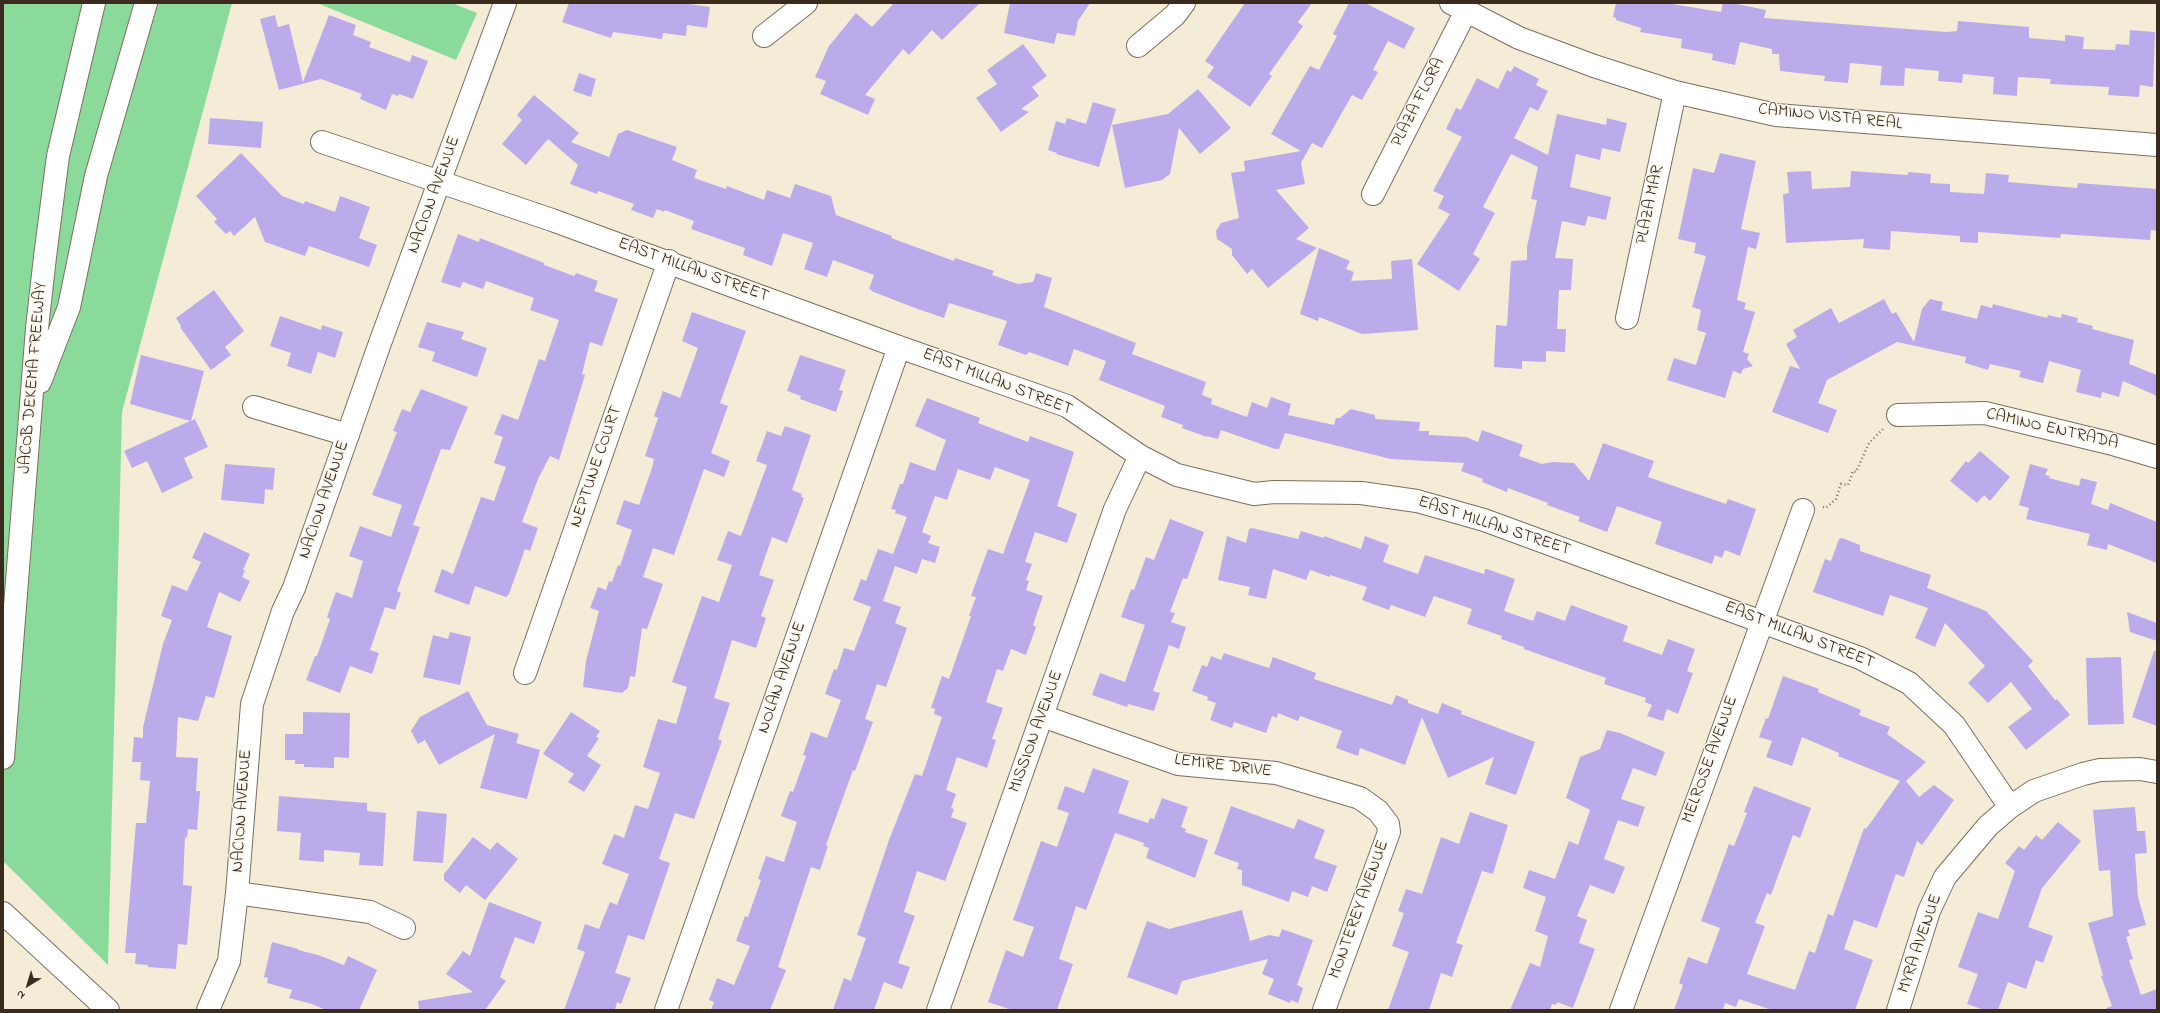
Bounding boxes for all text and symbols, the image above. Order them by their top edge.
street label: PLAZA FLORA [1388,55,1450,151]
street label: CAMINO VISTA REAL [1757,100,1903,136]
street label: NACION AVENUE [404,134,466,256]
street label: PLAZA MAR [1633,164,1669,246]
street label: EAST MILLAN STREET [615,234,771,308]
street label: JACOB DEKEMA FREEWAY [15,281,53,475]
street label: EAST MILLAN STREET [919,345,1075,421]
street label: NEPTUNE COURT [567,404,627,530]
street label: CAMINO ENTRADA [1984,405,2120,455]
street label: NACION AVENUE [295,438,355,562]
street label: EAST MILLAN STREET [1415,493,1573,561]
street label: EAST MILLAN STREET [1721,598,1877,674]
street label: NOLAN AVENUE [754,620,812,736]
street label: MISSION AVENUE [1005,668,1069,796]
street label: MELROSE AVENUE [1678,693,1744,827]
street label: NACION AVENUE [229,749,257,873]
street label: LEMIRE DRIVE [1173,751,1273,783]
street label: MONTEREY AVENUE [1325,838,1395,982]
street label: MYRA AVENUE [1895,892,1947,996]
north arrow [8,965,48,1005]
text: N [13,986,28,1003]

